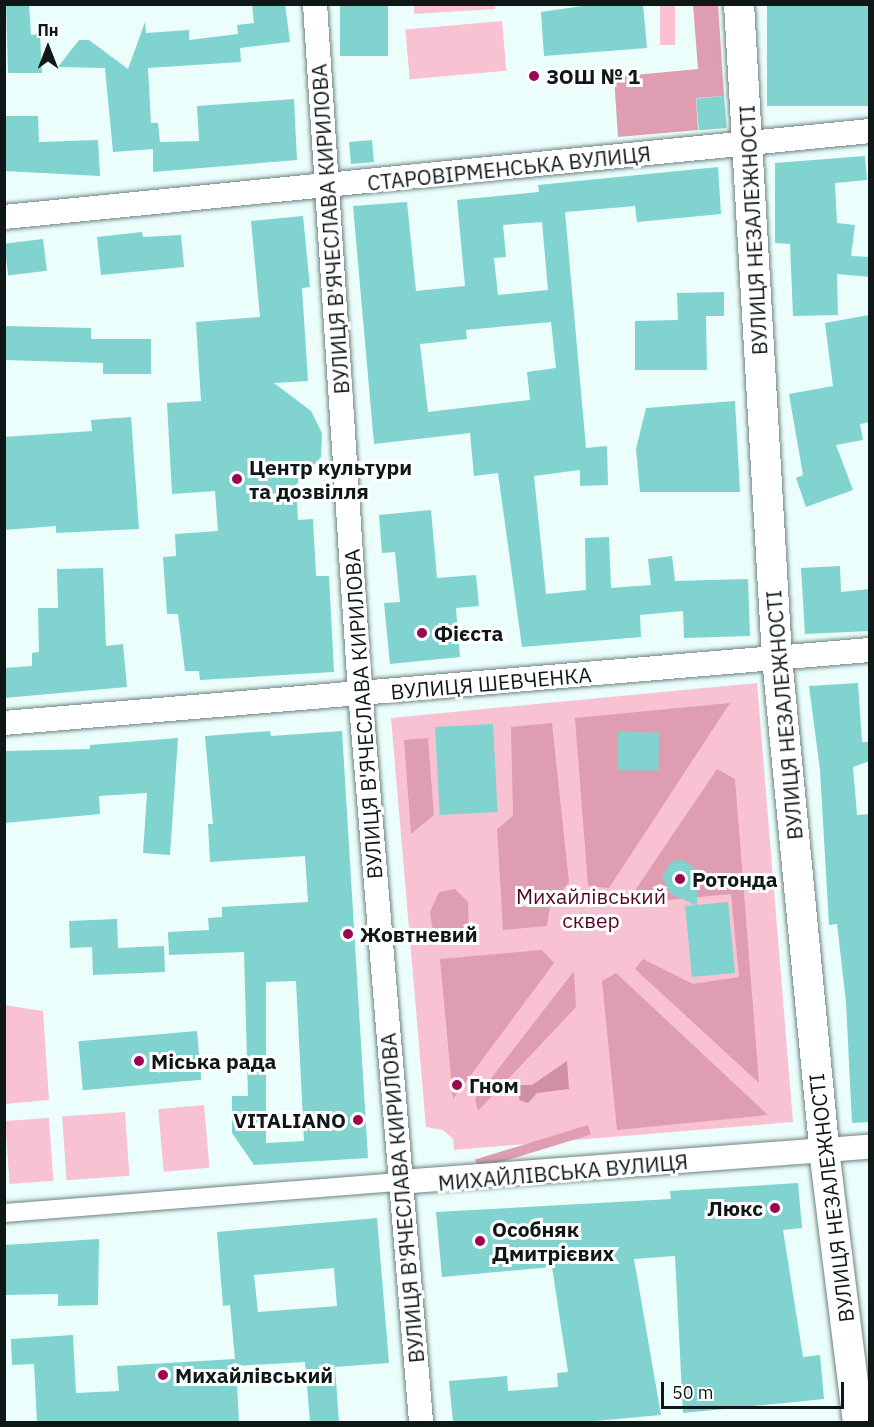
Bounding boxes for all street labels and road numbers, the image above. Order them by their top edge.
street label: ВУЛИЦЯ В'ЯЧЕСЛАВА КИРИЛОВА [306,63,354,395]
street label: ВУЛИЦЯ НЕЗАЛЕЖНОСТІ [734,104,772,356]
street label: СТАРОВІРМЕНСЬКА ВУЛИЦЯ [366,141,652,195]
street label: ВУЛИЦЯ В'ЯЧЕСЛАВА КИРИЛОВА [339,548,387,880]
street label: ВУЛИЦЯ НЕЗАЛЕЖНОСТІ [761,589,807,841]
street label: ВУЛИЦЯ ШЕВЧЕНКА [389,662,593,704]
street label: ВУЛИЦЯ В'ЯЧЕСЛАВА КИРИЛОВА [375,1032,429,1364]
street label: ВУЛИЦЯ НЕЗАЛЕЖНОСТІ [803,1072,859,1324]
street label: МИХАЙЛІВСЬКА ВУЛИЦЯ [437,1149,689,1195]

